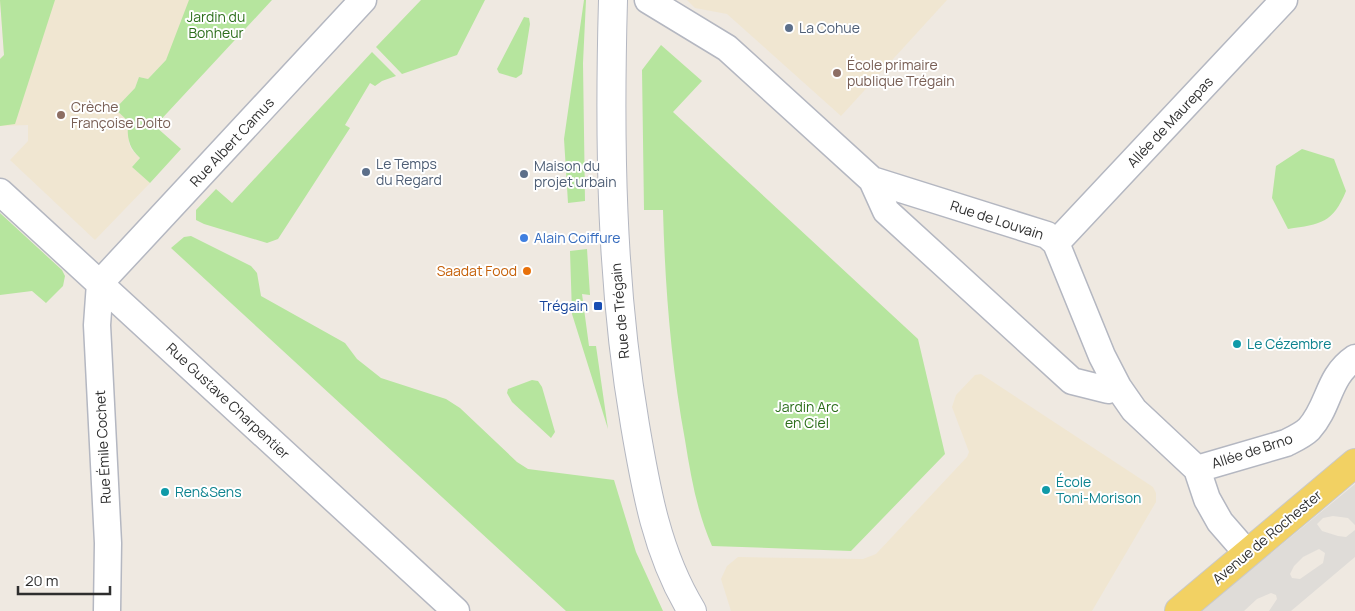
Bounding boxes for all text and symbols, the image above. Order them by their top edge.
park label: Jardin du Bonheur [187,7,245,42]
place label: La Cohue [799,18,860,37]
marker: La Cohue [783,22,795,34]
place label: École primaire publique Trégain [847,55,955,90]
marker: École primaire publique Trégain [831,67,843,79]
street label: Allée de Maurepas [1122,72,1217,171]
street label: Rue Albert Camus [185,93,278,190]
place label: Crèche Françoise Dolto [71,97,171,132]
marker: Crèche Françoise Dolto [55,109,67,121]
place label: Le Temps du Regard [376,154,442,189]
place label: Maison du projet urbain [534,156,617,191]
marker: Le Temps du Regard [360,166,372,178]
marker: Maison du projet urbain [518,168,530,180]
street label: Rue de Louvain [948,195,1046,244]
place label: Alain Coiffure [534,228,621,247]
marker: Alain Coiffure [518,232,530,244]
place label: Saadat Food [437,261,517,280]
street label: Rue de Trégain [606,262,633,360]
marker: Saadat Food [521,265,533,277]
place label: Trégain [539,296,588,315]
marker: Trégain [592,300,604,312]
place label: Le Cézembre [1247,334,1331,353]
street label: Rue Gustave Charpentier [162,338,294,463]
marker: Le Cézembre [1231,338,1243,350]
street label: Rue Émile Cochet [90,389,115,504]
park label: Jardin Arc en Ciel [775,397,839,432]
street label: Allée de Brno [1209,429,1295,473]
place label: École Toni-Morison [1056,472,1141,507]
place label: Ren&Sens [175,482,242,501]
marker: École Toni-Morison [1040,484,1052,496]
street label: Avenue de Rochester [1208,485,1325,588]
marker: Ren&Sens [159,486,171,498]
scale bar [18,564,110,596]
text: 20 m [25,570,58,591]

